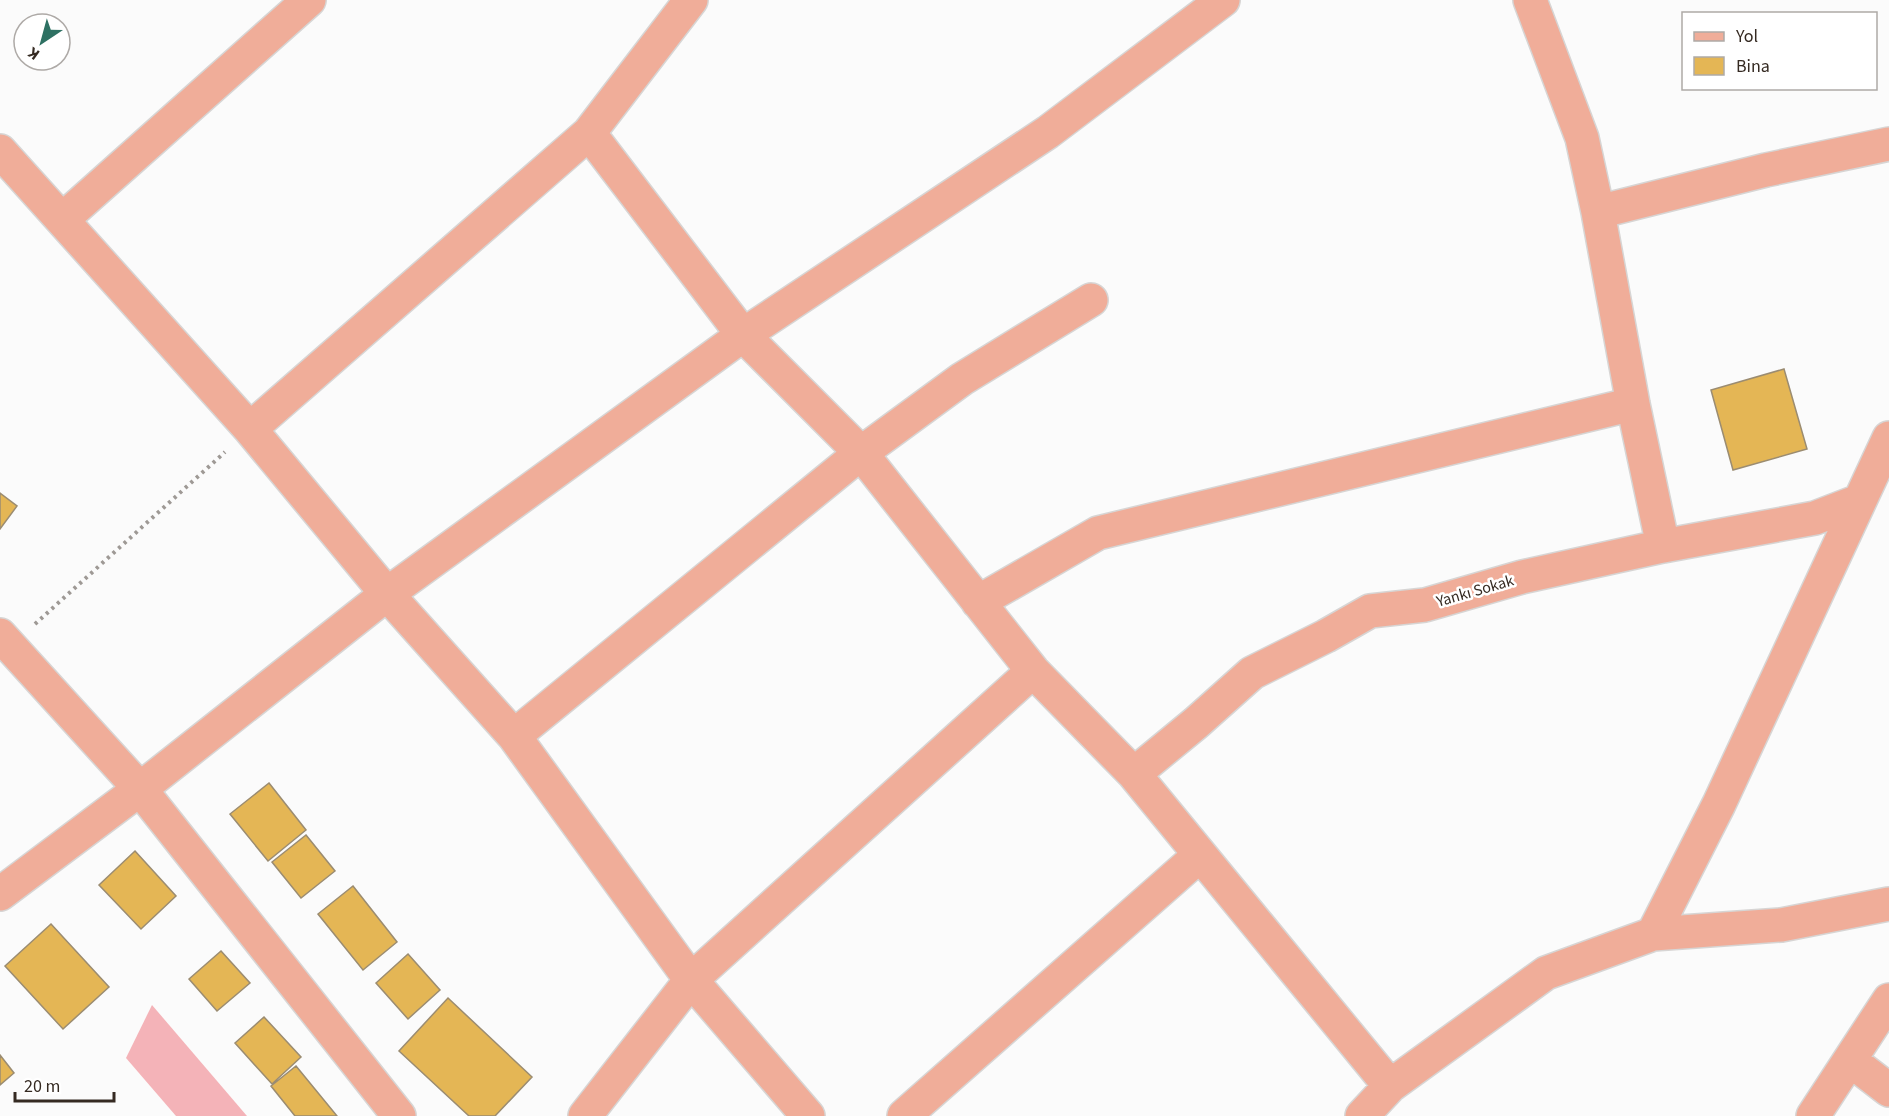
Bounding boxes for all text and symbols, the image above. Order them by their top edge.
north arrow [12,12,72,72]
legend [1682,12,1877,90]
text: Yol [1735,24,1758,49]
text: K [23,41,44,65]
text: Bina [1736,54,1770,79]
street label: Yankı Sokak [1433,569,1516,613]
scale bar [15,1065,114,1103]
text: 20 m [24,1074,60,1099]

